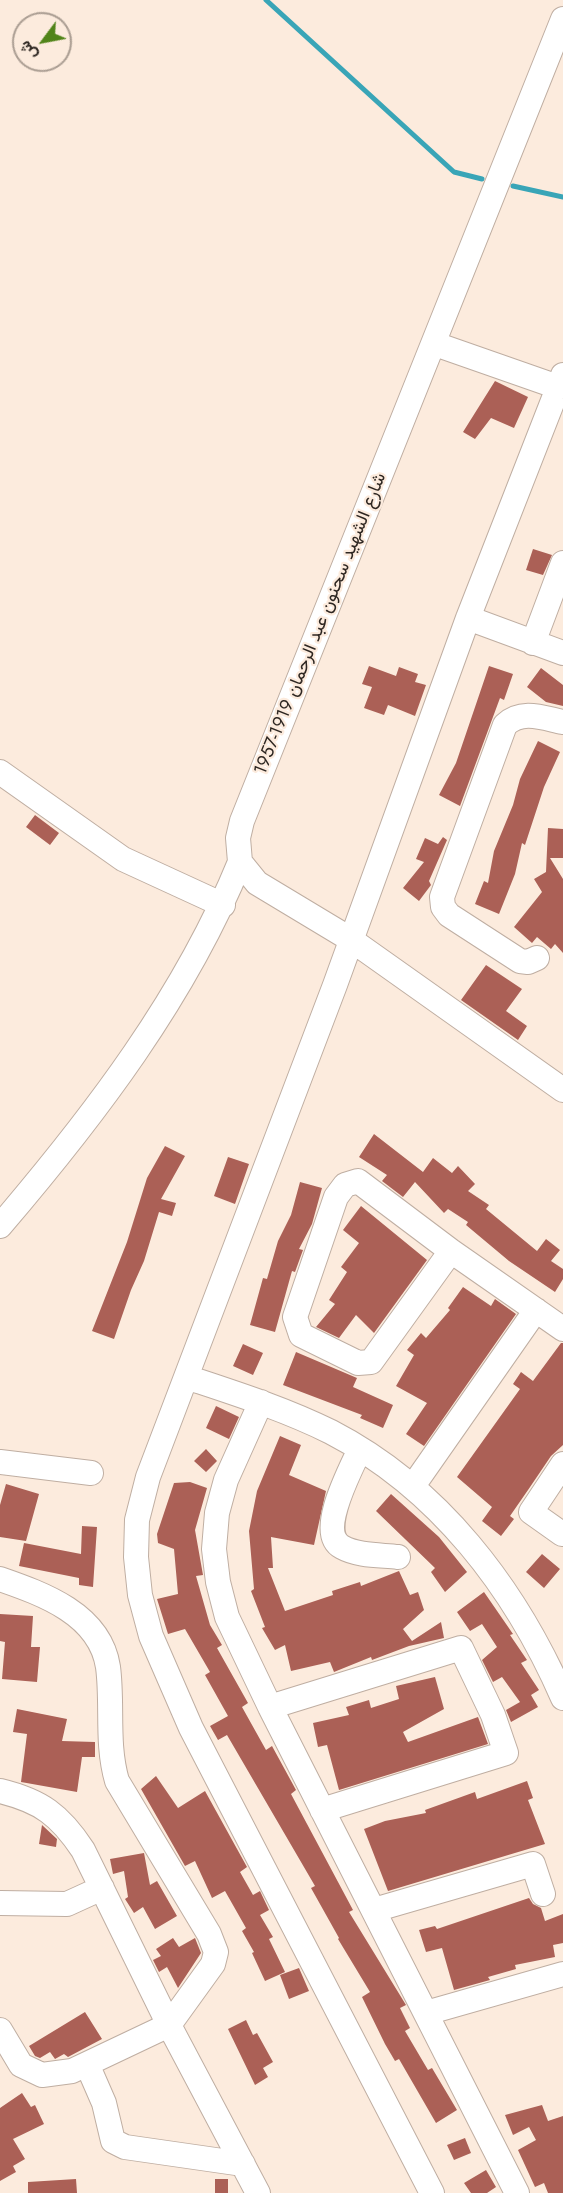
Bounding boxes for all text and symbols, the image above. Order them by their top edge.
north arrow [12,12,72,72]
text: ش [13,37,43,65]
street label: شارع الشهيد سحنون عبد الرحمان 1919-1957 [250,470,392,778]

